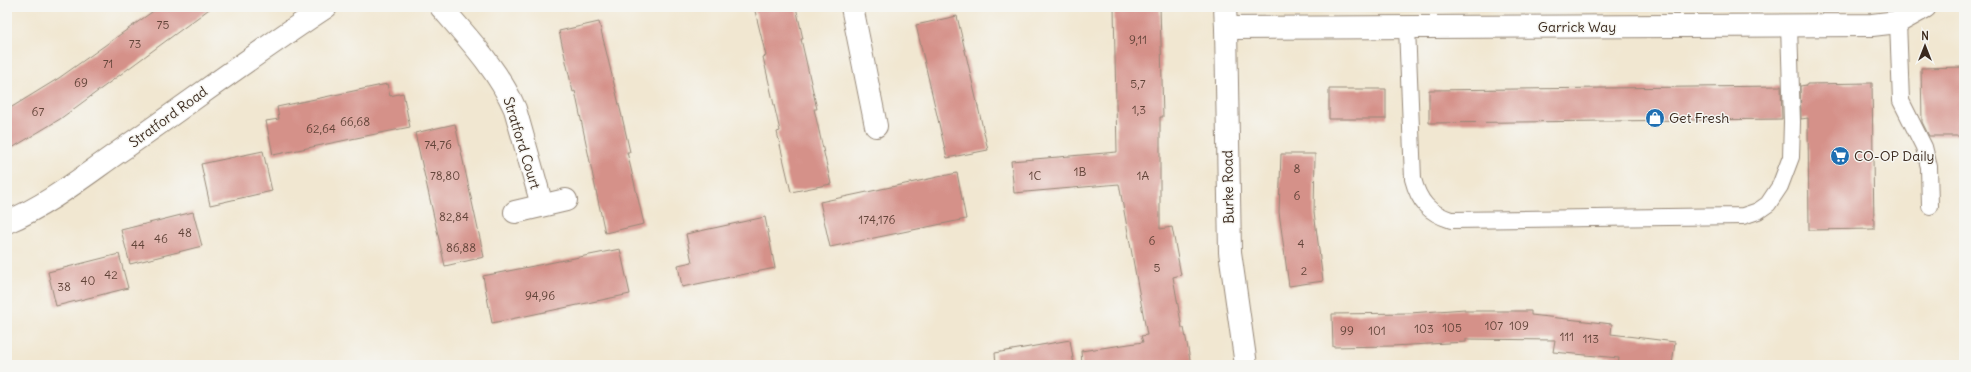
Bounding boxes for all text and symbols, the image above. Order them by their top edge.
house number: 75 [157,17,169,32]
street label: Garrick Way [1538,18,1616,36]
north arrow [1905,26,1945,66]
text: N [1921,29,1929,43]
house number: 9,11 [1129,32,1147,47]
house number: 73 [129,36,142,51]
house number: 71 [103,56,113,71]
house number: 69 [74,75,88,90]
house number: 5,7 [1130,76,1146,91]
street label: Stratford Road [125,82,211,152]
street label: Stratford Court [499,95,545,192]
house number: 1,3 [1132,102,1146,117]
house number: 67 [32,104,45,119]
shop icon: Get Fresh [1644,107,1666,129]
place label: Get Fresh [1669,109,1729,127]
house number: 66,68 [340,114,370,129]
house number: 62,64 [306,121,336,136]
house number: 74,76 [424,137,452,152]
supermarket icon: CO-OP Daily [1829,145,1851,167]
place label: CO-OP Daily [1854,147,1935,165]
street label: Burke Road [1218,150,1238,224]
house number: 8 [1294,161,1301,176]
house number: 1B [1074,164,1086,179]
house number: 78,80 [430,168,460,183]
house number: 1C [1029,168,1041,183]
house number: 1A [1137,168,1150,183]
house number: 6 [1294,188,1301,203]
house number: 82,84 [439,209,469,224]
house number: 174,176 [859,212,895,227]
house number: 48 [178,225,192,240]
house number: 46 [154,231,168,246]
house number: 6 [1149,233,1156,248]
house number: 4 [1298,236,1305,251]
house number: 44 [131,237,145,252]
house number: 86,88 [446,240,476,255]
house number: 5 [1154,260,1161,275]
house number: 2 [1301,263,1308,278]
house number: 42 [104,267,118,282]
house number: 40 [81,273,96,288]
house number: 38 [57,279,71,294]
house number: 94,96 [525,288,555,303]
house number: 107 [1485,318,1503,333]
house number: 109 [1509,318,1529,333]
house number: 105 [1442,320,1462,335]
house number: 103 [1414,321,1434,336]
house number: 99 [1340,323,1354,338]
house number: 101 [1368,323,1386,338]
house number: 111 [1560,329,1574,344]
house number: 113 [1583,331,1599,346]

